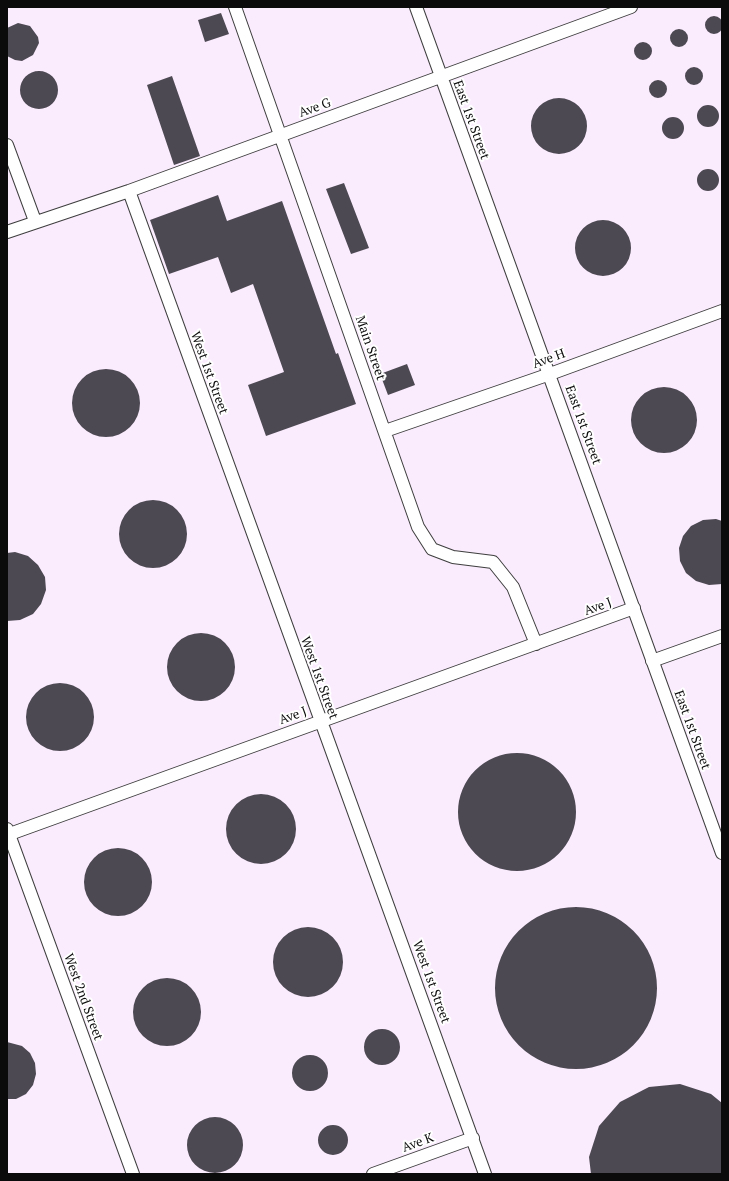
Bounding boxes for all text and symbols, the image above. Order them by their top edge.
street label: East 1st Street [449,78,493,162]
street label: Ave G [297,95,333,121]
street label: Main Street [352,314,388,382]
street label: West 1st Street [187,330,231,416]
street label: Ave H [531,346,567,372]
street label: East 1st Street [561,383,605,467]
street label: Ave J [582,595,614,619]
street label: West 1st Street [297,635,341,721]
street label: East 1st Street [670,688,714,772]
street label: Ave J [277,704,309,728]
street label: West 1st Street [409,939,453,1025]
street label: West 2nd Street [60,952,106,1042]
street label: Ave K [400,1130,436,1156]

